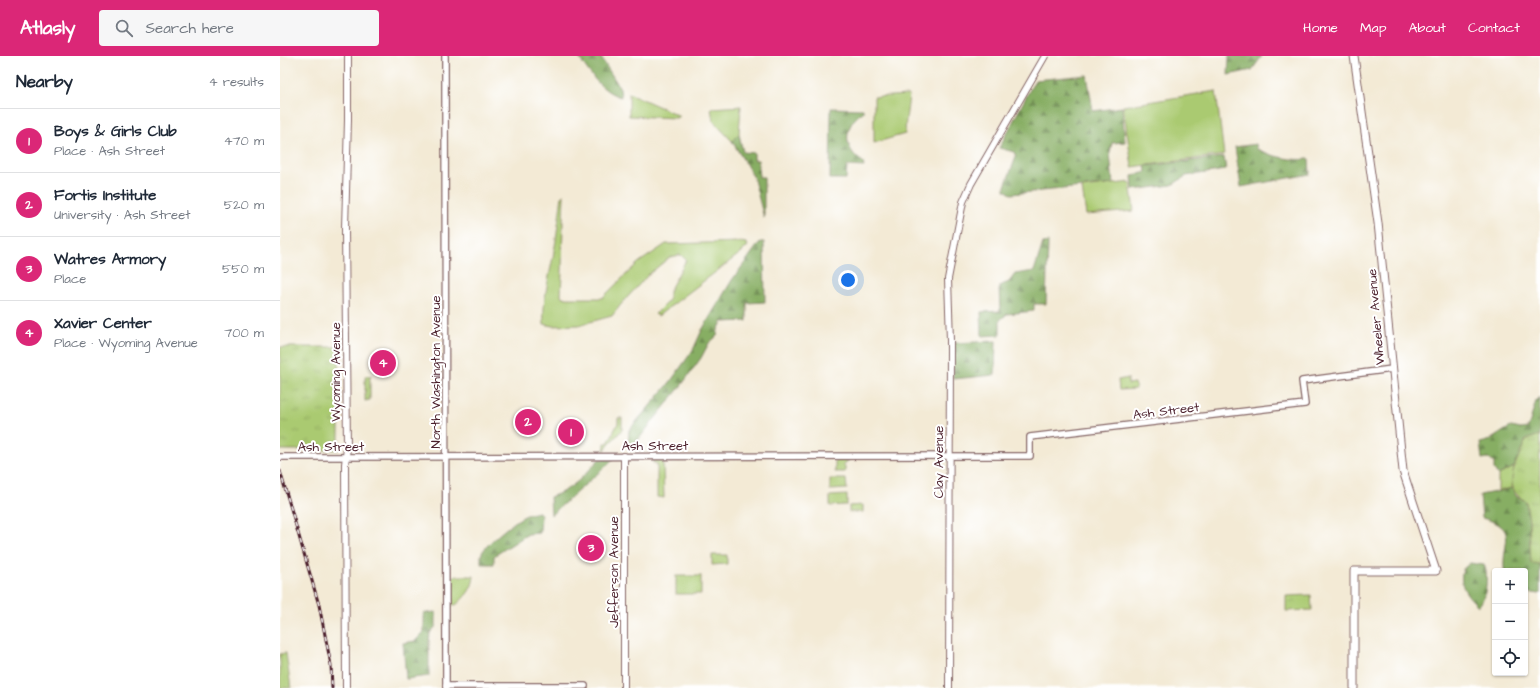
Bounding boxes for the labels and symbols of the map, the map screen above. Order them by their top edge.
street label: Wheeler Avenue [1363,268,1389,366]
your location [838,270,858,290]
street label: North Washington Avenue [427,295,446,449]
street label: Wyoming Avenue [327,322,346,422]
pin: 4 [370,348,396,378]
street label: Ash Street [1132,398,1201,424]
pin: 2 [515,407,541,437]
pin: 1 [558,417,584,447]
street label: Clay Avenue [930,426,949,498]
street label: Ash Street [622,437,689,455]
street label: Ash Street [298,438,365,456]
street label: Jefferson Avenue [605,516,623,628]
pin: 3 [578,533,604,563]

